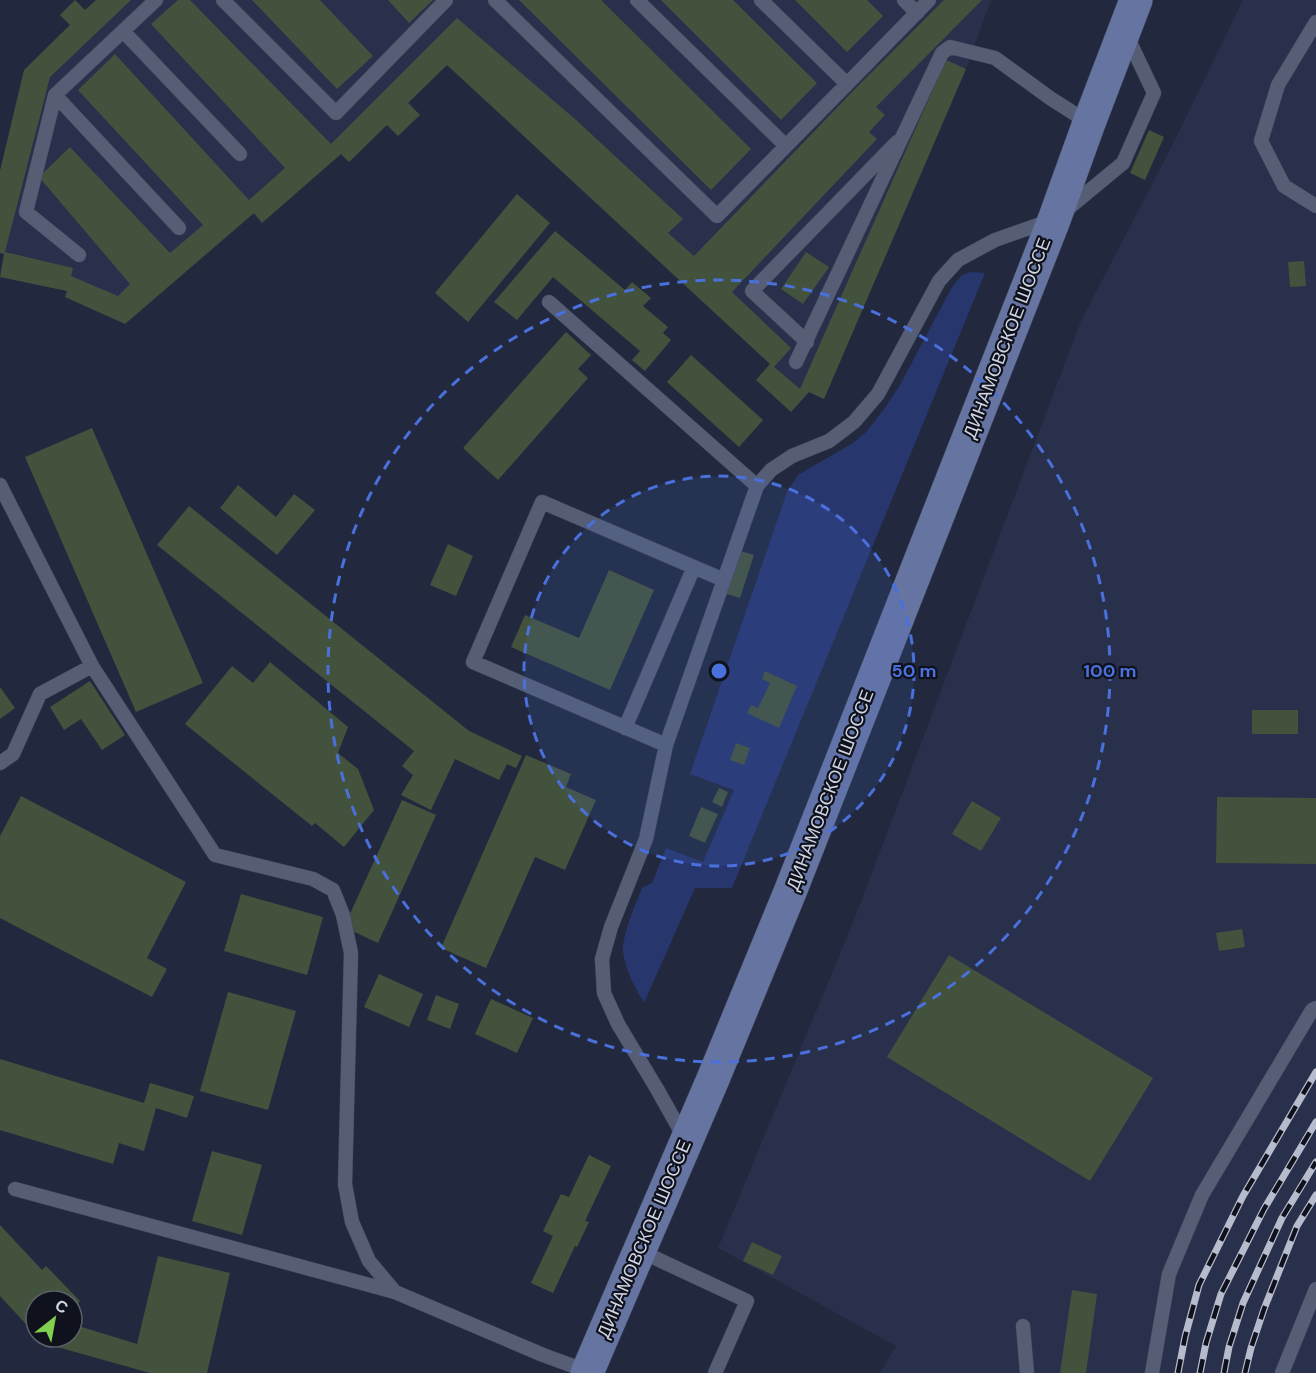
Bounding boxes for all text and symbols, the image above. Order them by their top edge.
street label: ДИНАМОВСКОЕ ШОССЕ [958,234,1056,442]
text: 50 m [891,659,937,683]
text: 100 m [1083,659,1137,683]
centre of rings [709,661,729,681]
street label: ДИНАМОВСКОЕ ШОССЕ [781,686,879,894]
street label: ДИНАМОВСКОЕ ШОССЕ [591,1136,697,1342]
north arrow [24,1289,84,1349]
text: С [51,1295,72,1319]

